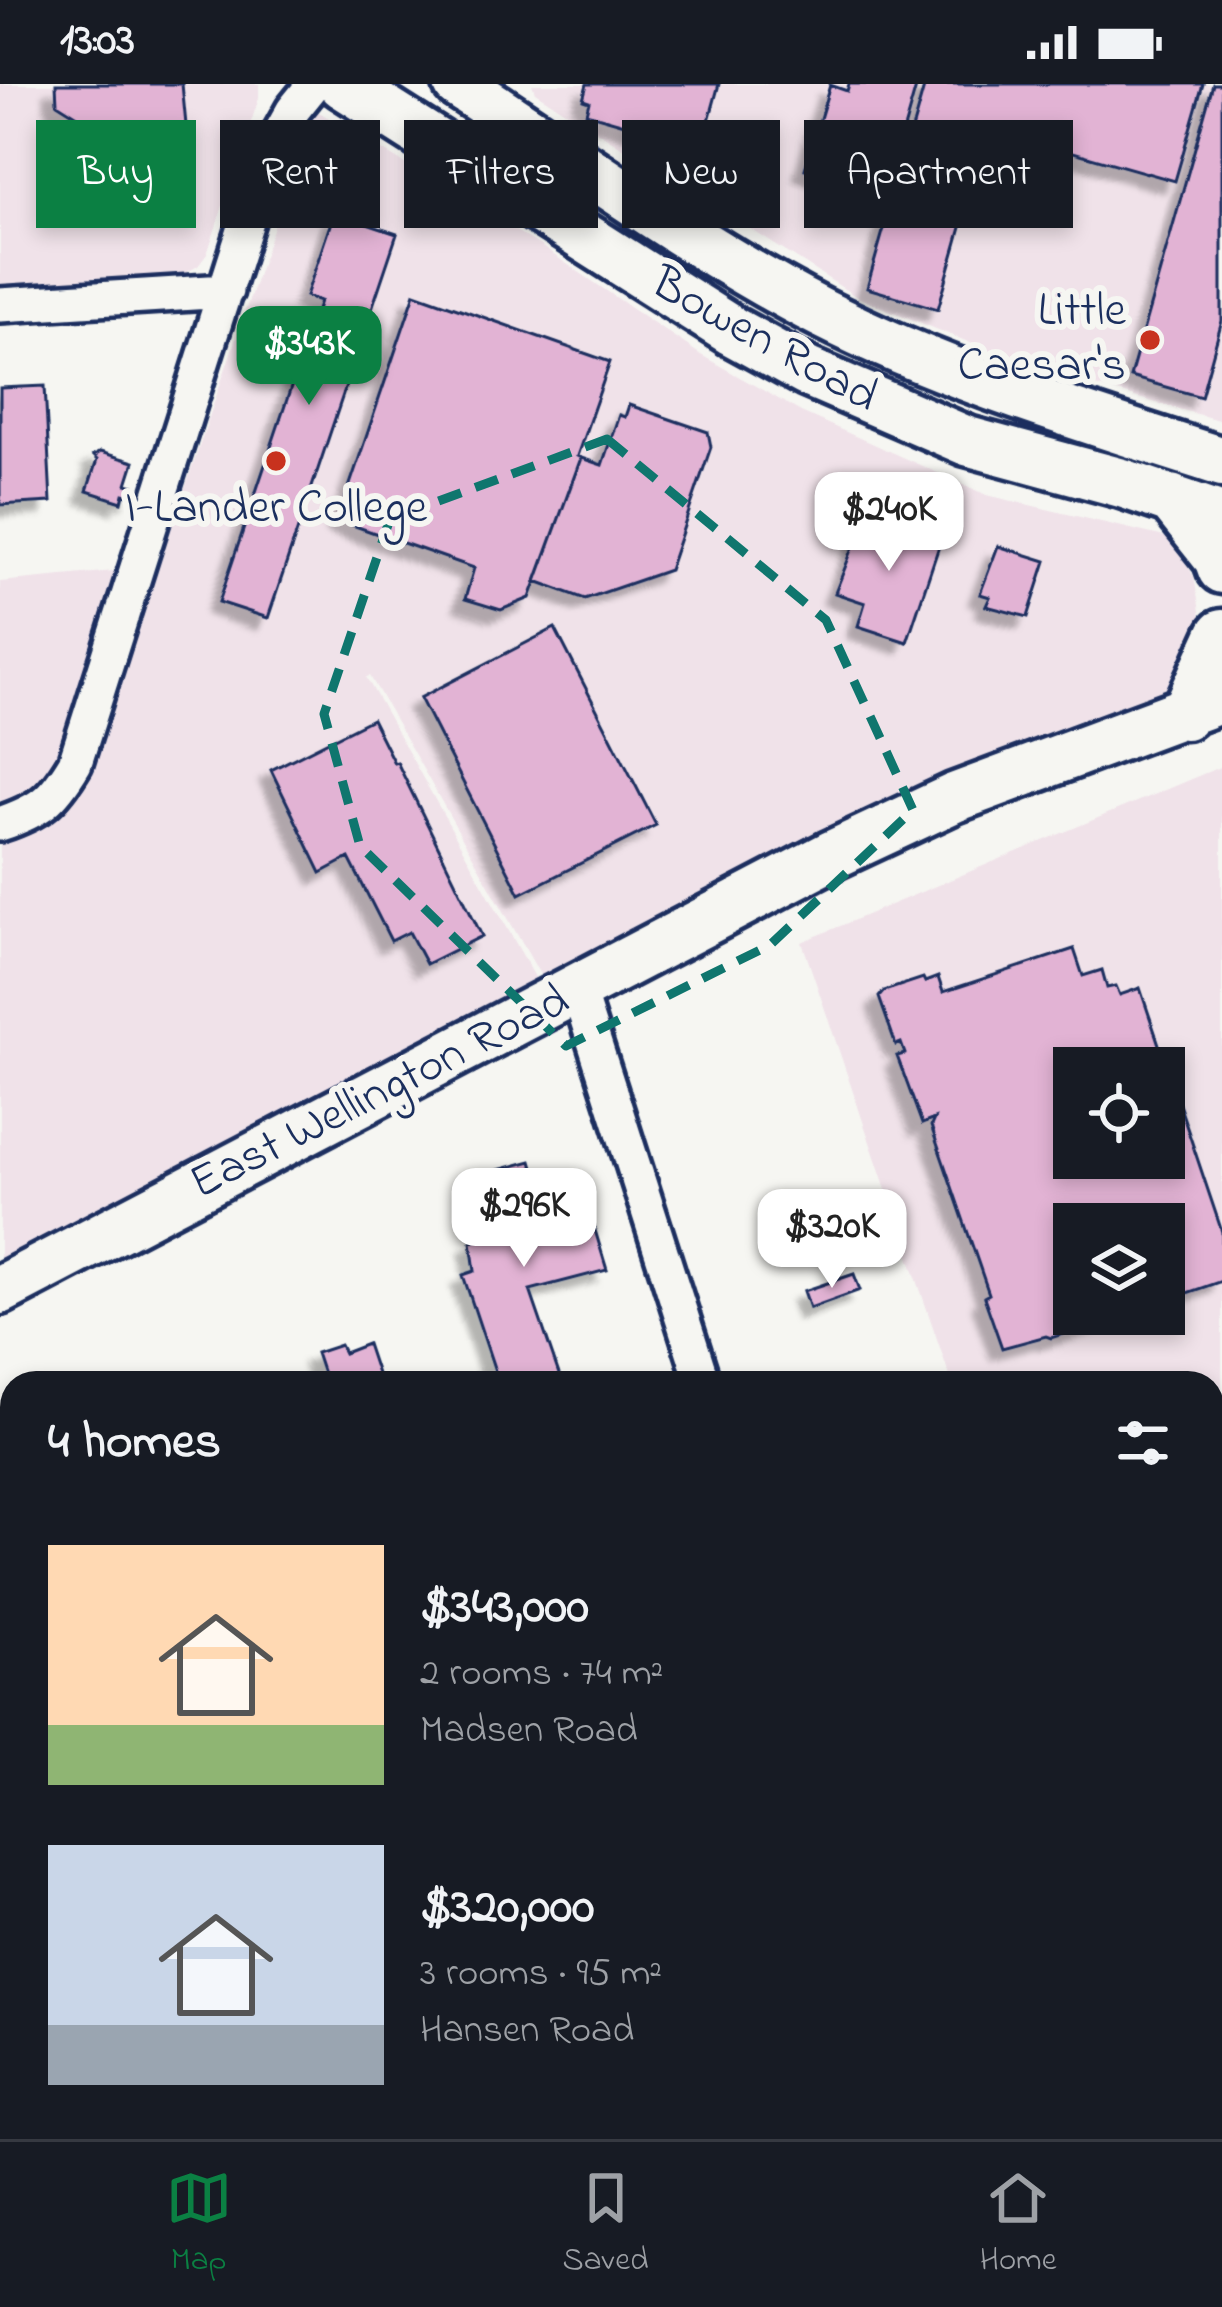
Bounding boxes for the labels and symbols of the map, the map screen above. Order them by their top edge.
street label: Bowen Road [637,249,890,432]
place label: Little Caesar's [958,277,1126,402]
pin: $343K [225,306,393,408]
marker: Little Caesar's [1137,327,1163,353]
marker: I-Lander College [263,448,289,474]
pin: $240K [805,472,973,574]
place label: I-Lander College [125,474,428,545]
street label: East Wellington Road [178,967,582,1220]
pin: $296K [440,1168,608,1270]
pin: $320K [748,1189,916,1291]

